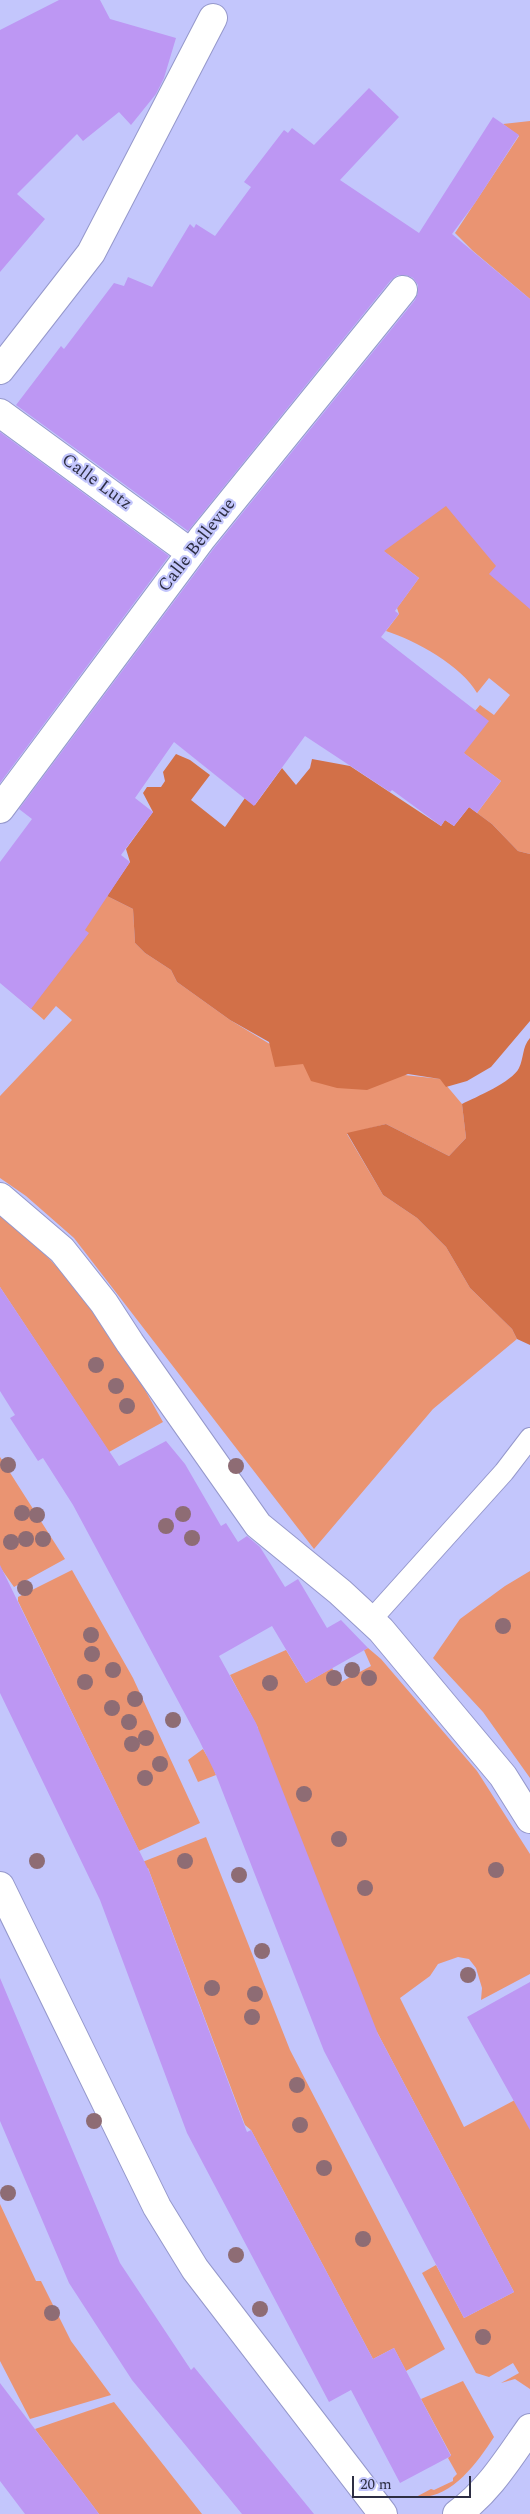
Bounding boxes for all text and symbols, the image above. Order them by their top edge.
street label: Calle Lutz [56,450,136,516]
street label: Calle Bellevue [155,495,241,597]
scale bar [355,2466,474,2498]
text: 20 m [360,2473,392,2496]

